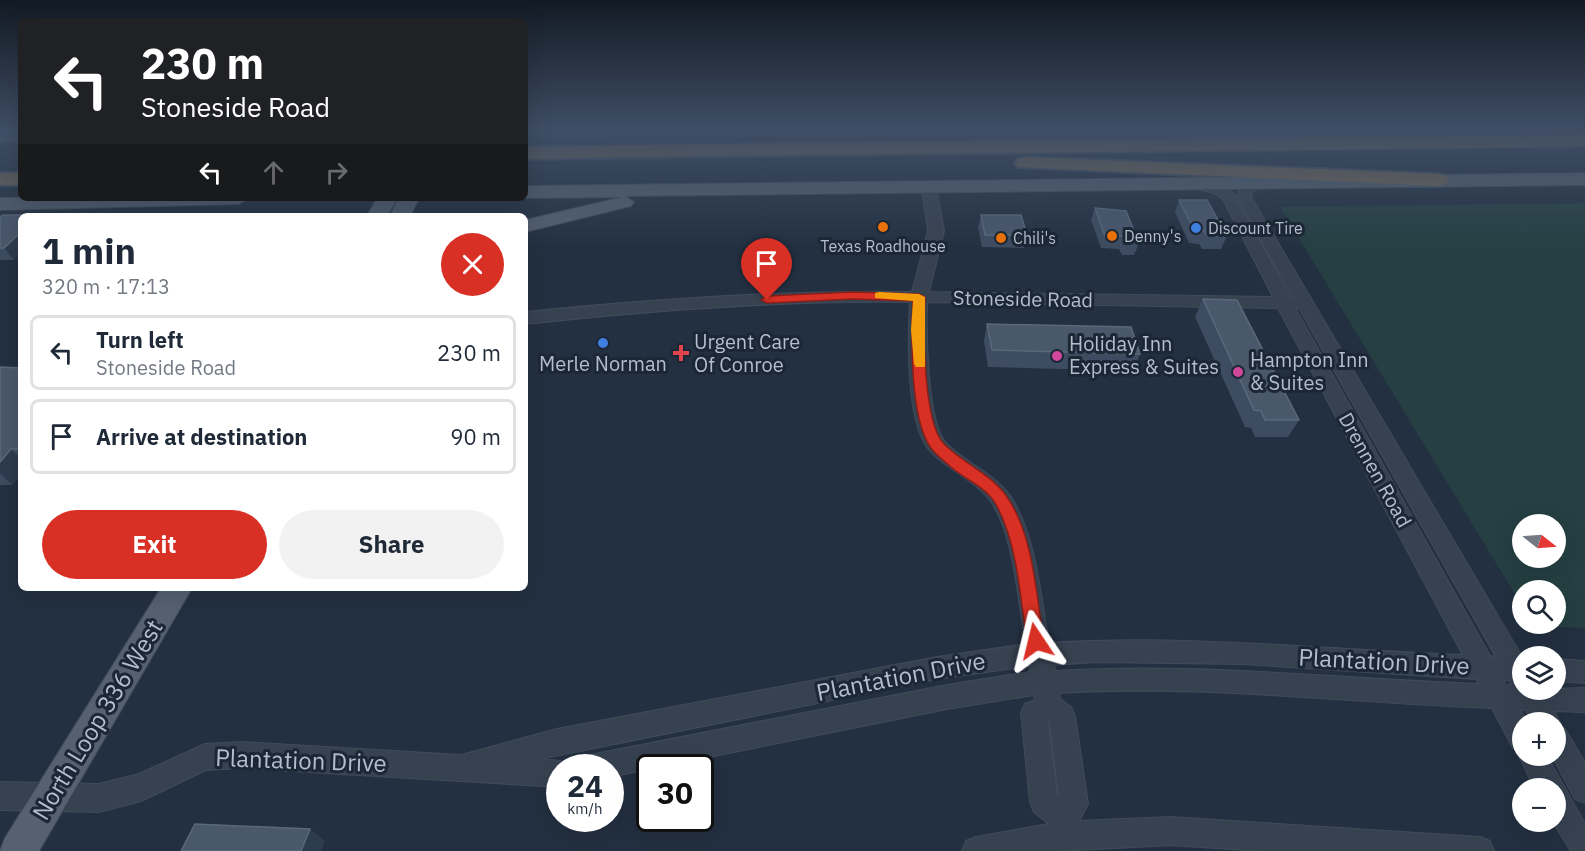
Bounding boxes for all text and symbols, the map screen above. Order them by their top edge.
text: 230 m [141,36,264,91]
icon: left [42,42,120,120]
text: Stoneside Road [141,89,330,124]
icon: left [194,156,227,189]
icon: ahead [257,156,290,189]
icon: right [320,156,353,189]
place label: Discount Tire [1208,218,1303,238]
marker: Texas Roadhouse [876,220,890,234]
marker: Discount Tire [1189,221,1203,235]
place label: Denny's [1124,226,1182,246]
text: 1 min [42,227,136,274]
place label: Chili's [1013,228,1056,248]
marker: Denny's [1105,229,1119,243]
marker: Chili's [994,231,1008,245]
button: close [441,233,504,296]
place label: Texas Roadhouse [820,236,946,256]
pin [741,238,792,300]
icon: arrive [750,247,783,280]
text: 320 m · 17:13 [42,273,170,300]
street label: Stoneside Road [953,284,1093,313]
text: Turn left [96,325,184,354]
place label: Urgent Care Of Conroe [694,328,800,378]
place label: Holiday Inn Express & Suites [1069,330,1219,380]
icon: left [45,336,78,369]
marker: Merle Norman [596,336,610,350]
text: 230 m [437,338,501,367]
marker: Urgent Care Of Conroe [672,344,690,362]
place label: Hampton Inn & Suites [1250,346,1369,396]
marker: Holiday Inn Express & Suites [1050,349,1064,363]
place label: Merle Norman [539,350,667,377]
text: Stoneside Road [96,354,236,381]
marker: Hampton Inn & Suites [1231,365,1245,379]
street label: Drennen Road [1333,407,1418,532]
icon: arrive [45,420,78,453]
text: Arrive at destination [96,422,307,451]
text: 90 m [450,422,501,451]
button: Exit [42,510,267,579]
button: Share [279,510,504,579]
north arrow [1512,514,1566,568]
map controls [1512,514,1566,832]
button: search [1512,580,1566,634]
position arrow [1004,609,1068,673]
street label: North Loop 336 West [25,613,170,826]
street label: Plantation Drive [1298,641,1471,681]
street label: Plantation Drive [814,644,988,708]
button: layers [1512,646,1566,700]
button: + [1512,712,1566,766]
street label: Plantation Drive [215,741,387,779]
speed limit sign: 30 [636,754,714,832]
text: 24 [567,766,603,805]
button: − [1512,778,1566,832]
text: km/h [567,799,603,818]

